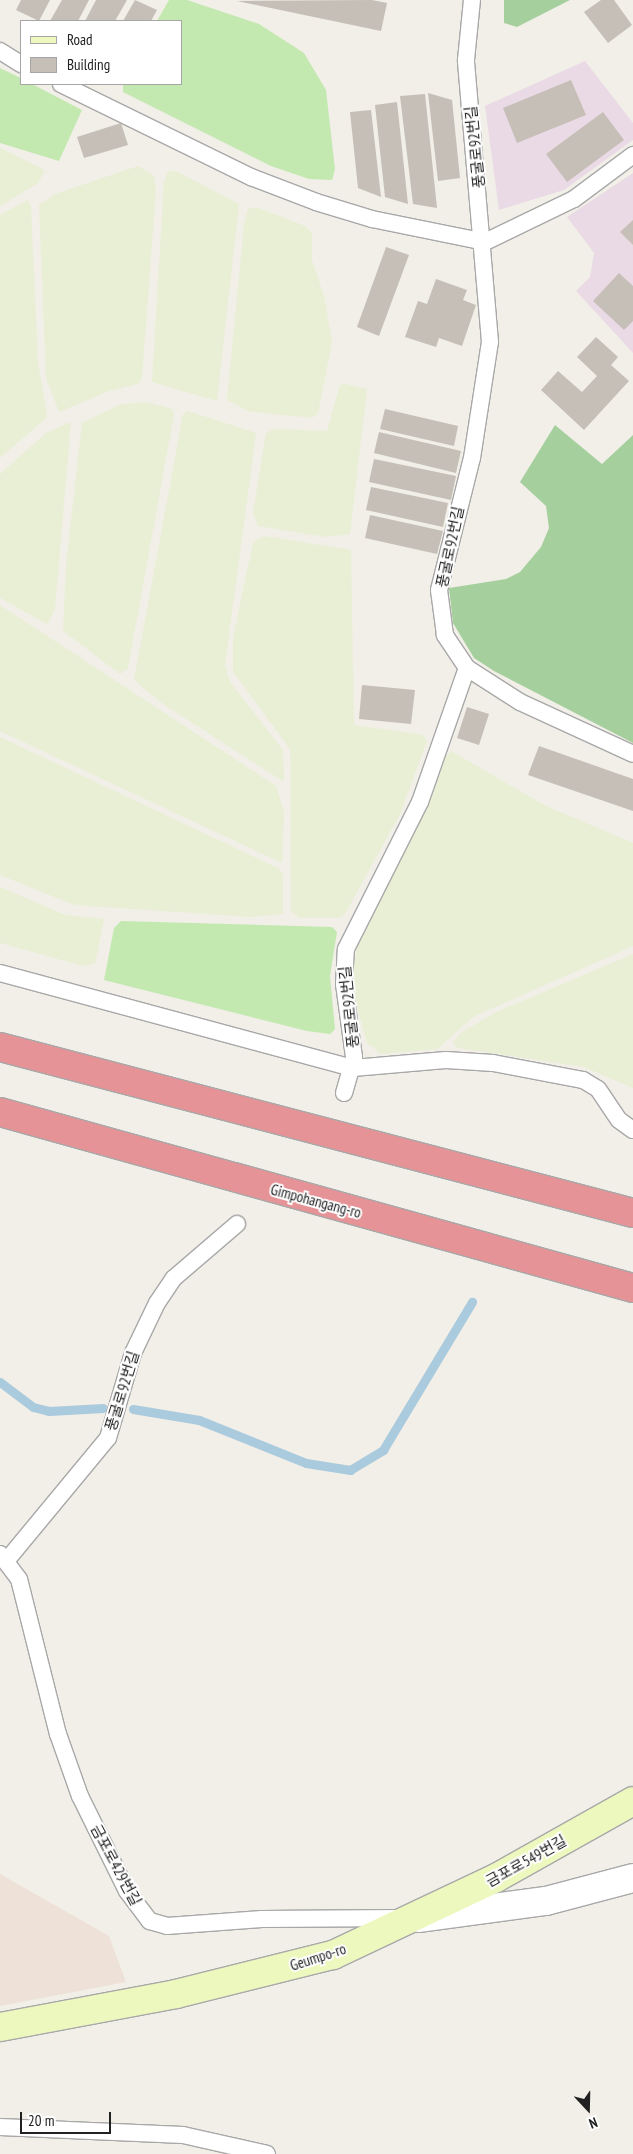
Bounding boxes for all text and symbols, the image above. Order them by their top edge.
legend [20,20,182,85]
text: Road [67,30,93,49]
text: Building [67,55,110,74]
street label: 풍굴로92번길 [462,105,488,189]
street label: 풍굴로92번길 [433,505,467,589]
street label: 풍굴로92번길 [336,965,362,1049]
street label: Gimpohangang-ro [269,1180,363,1222]
street label: 풍굴로92번길 [101,1349,143,1433]
street label: 금포로429번길 [87,1821,145,1909]
street label: 금포로549번길 [483,1831,569,1891]
street label: Geumpo-ro [288,1940,348,1974]
north arrow [563,2084,613,2134]
scale bar [22,2102,114,2134]
text: 20 m [28,2111,54,2130]
text: N [587,2113,600,2133]

